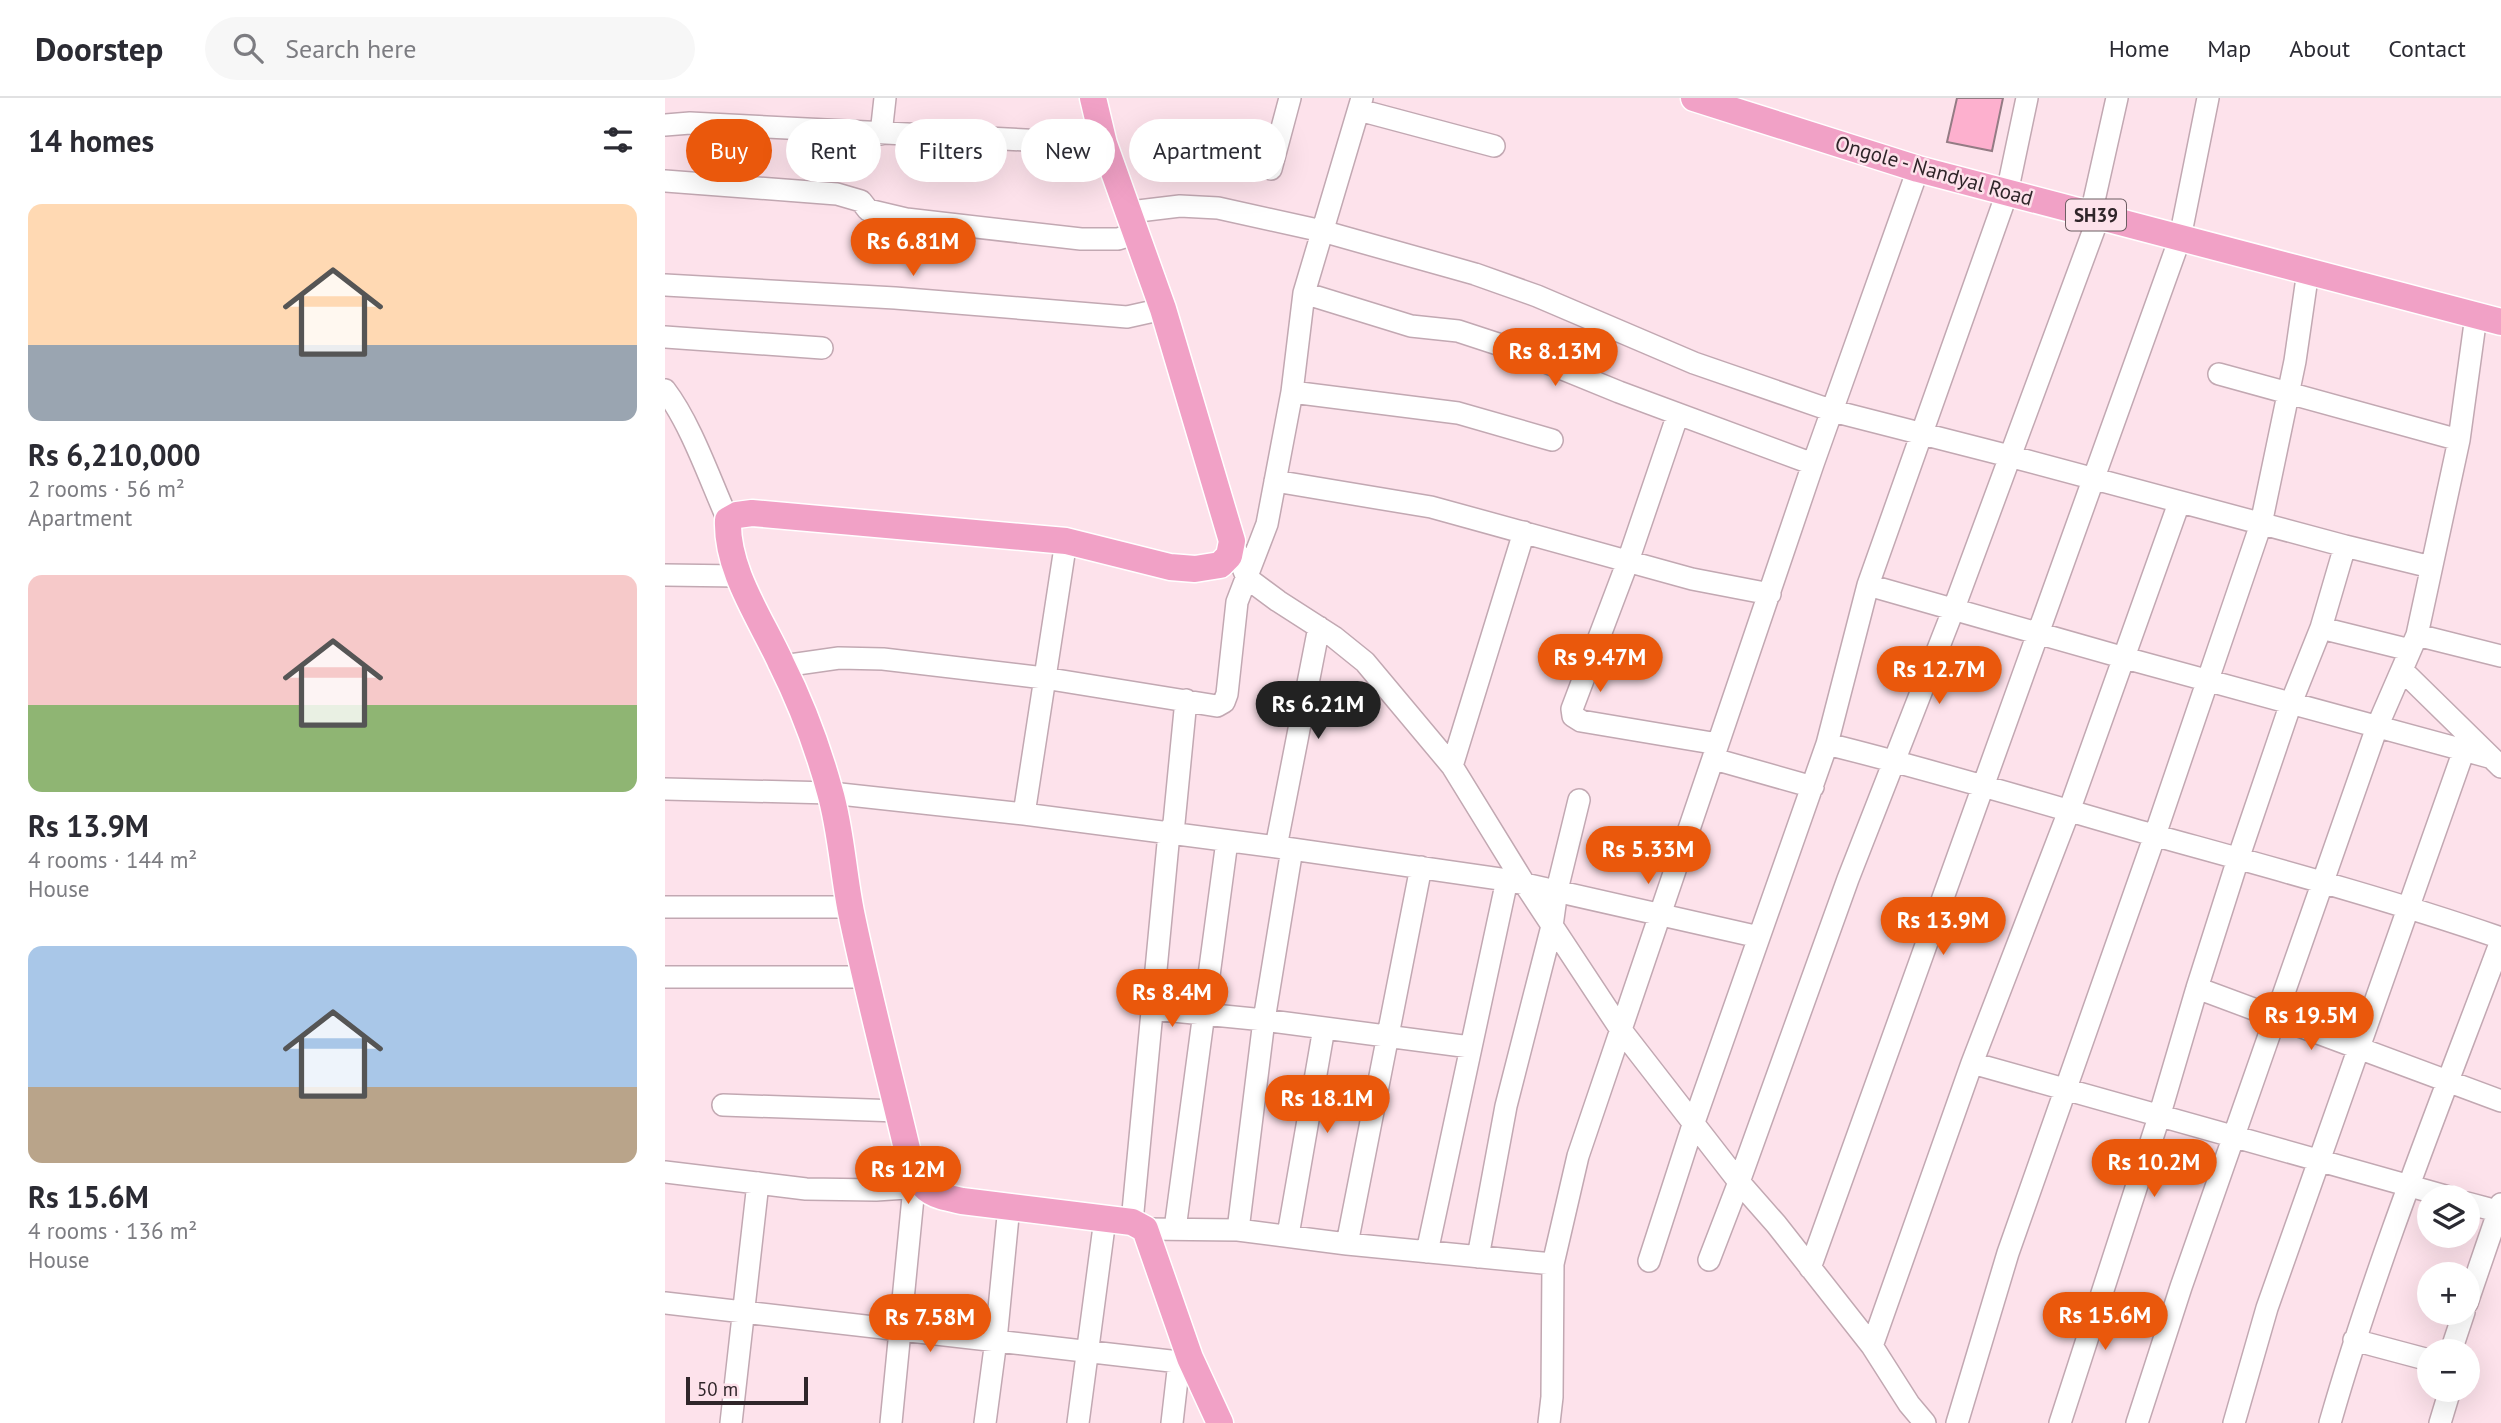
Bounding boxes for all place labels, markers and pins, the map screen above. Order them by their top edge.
pin: Rs 6.81M [841,218,985,278]
pin: Rs 8.13M [1483,328,1627,388]
pin: Rs 9.47M [1528,634,1672,694]
pin: Rs 12.7M [1867,646,2011,706]
pin: Rs 6.21M [1246,682,1390,741]
pin: Rs 5.33M [1576,826,1720,886]
pin: Rs 13.9M [1871,898,2015,957]
pin: Rs 8.4M [1107,970,1237,1029]
pin: Rs 19.5M [2239,992,2383,1052]
pin: Rs 18.1M [1255,1076,1399,1135]
pin: Rs 10.2M [2082,1140,2226,1199]
pin: Rs 12M [851,1146,965,1206]
pin: Rs 15.6M [2033,1292,2177,1352]
pin: Rs 7.58M [858,1294,1002,1354]

